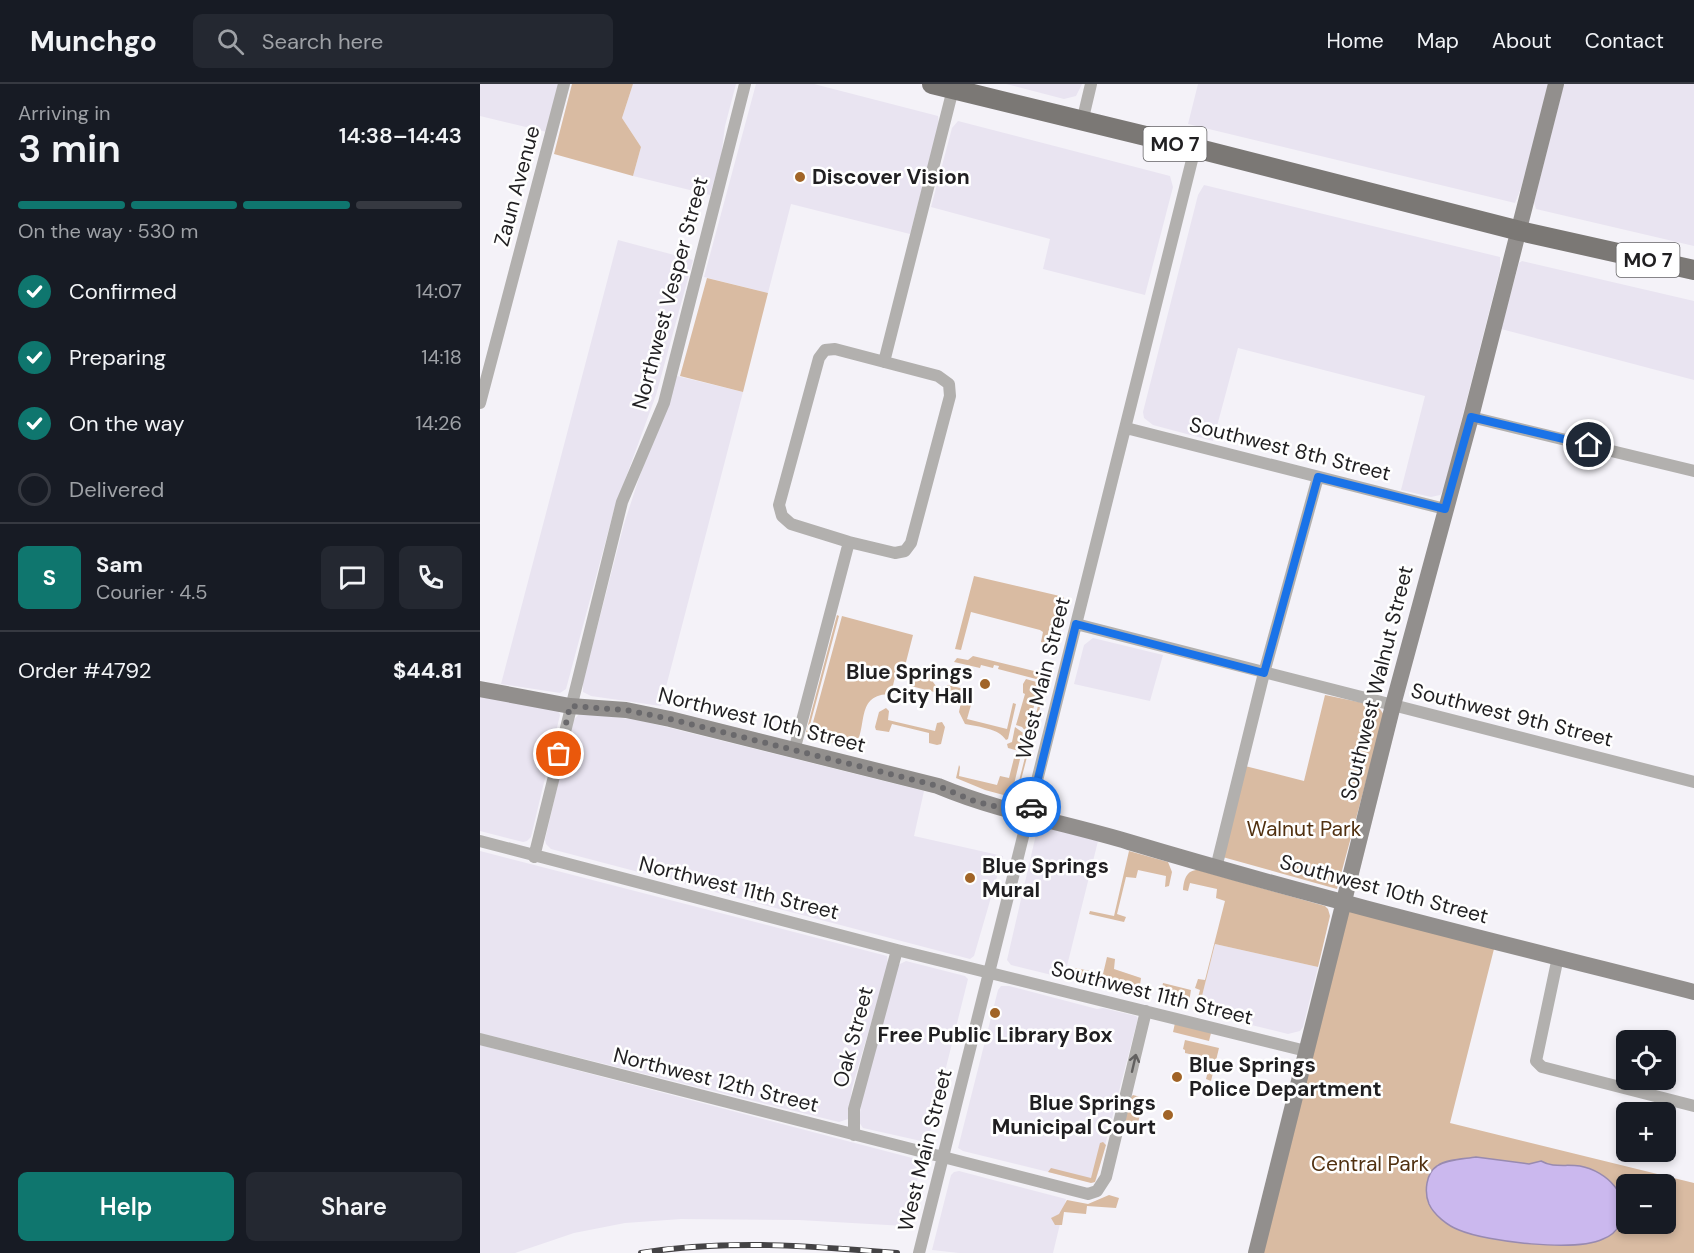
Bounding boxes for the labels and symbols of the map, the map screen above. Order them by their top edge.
street label: Zaun Avenue [487,123,547,249]
road number: MO 7 [1144,127,1206,161]
place label: Discover Vision [812,163,970,191]
marker: Discover Vision [793,170,807,184]
street label: Northwest Vesper Street [625,174,715,412]
road number: MO 7 [1616,243,1680,277]
street label: Southwest 8th Street [1186,410,1394,488]
pin [1563,419,1614,470]
street label: Southwest Walnut Street [1334,563,1420,803]
street label: West Main Street [1009,594,1077,762]
place label: Blue Springs City Hall [846,658,973,710]
street label: Southwest 9th Street [1408,676,1616,754]
marker: Blue Springs City Hall [978,677,992,691]
street label: Northwest 10th Street [655,681,869,759]
pin [533,728,584,779]
courier [1001,777,1061,837]
park label: Walnut Park [1247,815,1362,843]
street label: Southwest 10th Street [1277,848,1491,930]
street label: Northwest 11th Street [636,850,842,926]
place label: Blue Springs Mural [982,852,1109,904]
marker: Blue Springs Mural [963,871,977,885]
street label: Southwest 11th Street [1048,954,1256,1032]
street label: Oak Street [826,983,880,1091]
marker: Free Public Library Box [988,1006,1002,1020]
place label: Free Public Library Box [878,1021,1112,1049]
street label: Northwest 12th Street [610,1041,822,1119]
place label: Blue Springs Police Department [1189,1051,1382,1103]
one-way arrow [1128,1054,1140,1073]
street label: West Main Street [891,1066,959,1234]
marker: Blue Springs Police Department [1170,1070,1184,1084]
place label: Blue Springs Municipal Court [992,1089,1156,1141]
marker: Blue Springs Municipal Court [1161,1108,1175,1122]
park label: Central Park [1311,1150,1430,1178]

